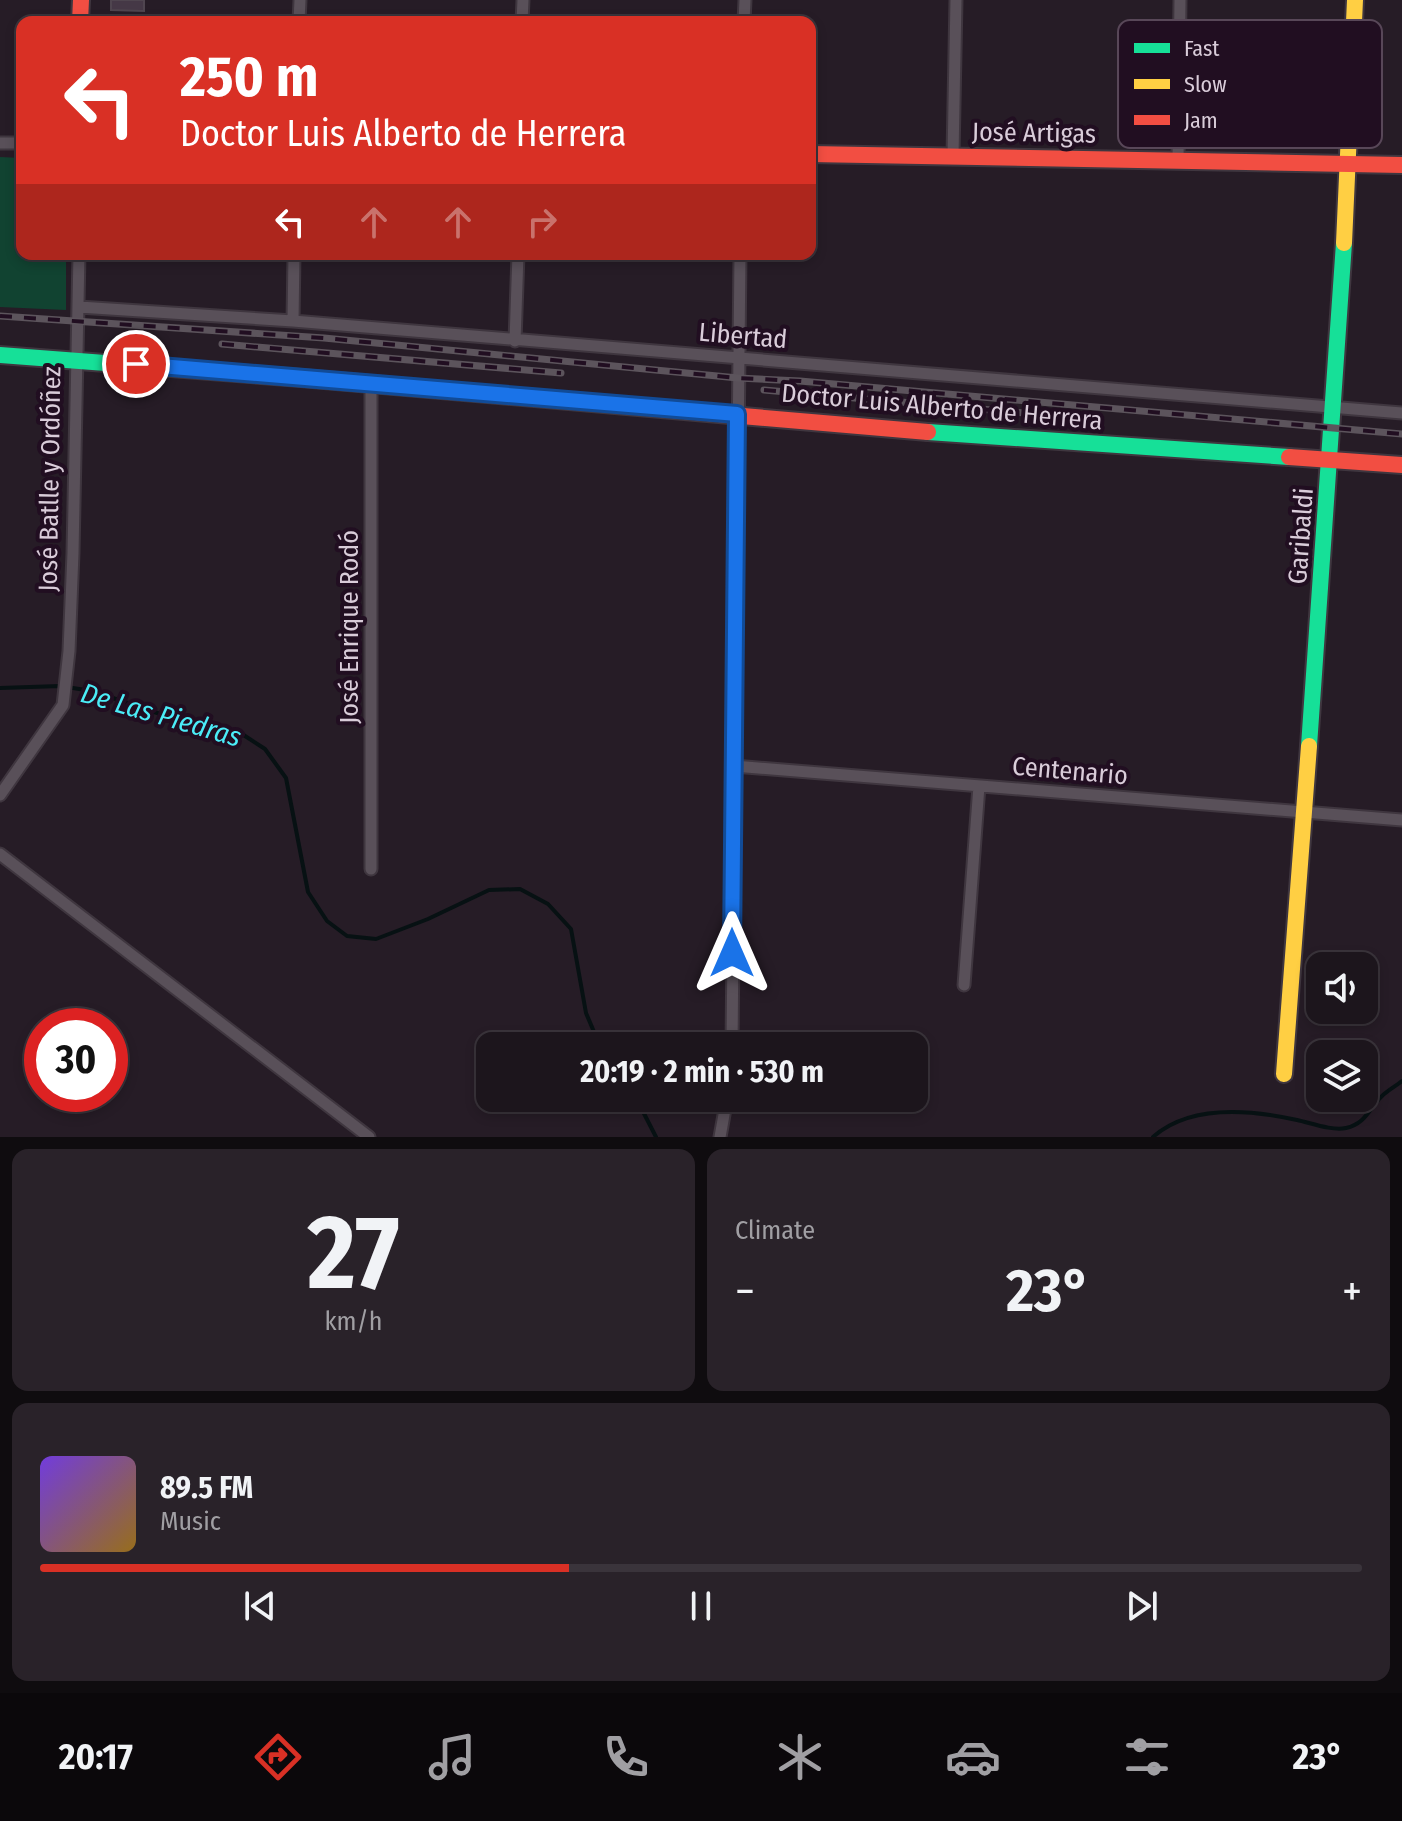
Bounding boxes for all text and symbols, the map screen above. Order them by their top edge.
legend [1118,20,1382,148]
text: Fast [1184,35,1220,62]
text: 250 m [180,44,318,111]
icon: left [48,48,152,152]
text: Slow [1184,71,1227,98]
text: Jam [1184,107,1218,134]
text: Doctor Luis Alberto de Herrera [180,112,626,156]
street label: José Artigas [972,116,1096,150]
icon: left [268,200,312,244]
icon: ahead [352,200,396,244]
icon: ahead [436,200,480,244]
icon: right [520,200,564,244]
street label: Libertad [697,317,789,355]
pin [102,330,170,398]
icon: arrive [114,342,158,386]
street label: José Batlle y Ordóñez [33,366,67,592]
street label: Doctor Luis Alberto de Herrera [780,378,1104,436]
street label: Garibaldi [1282,487,1320,585]
street label: José Enrique Rodó [334,530,365,724]
water label: De Las Piedras [77,676,245,754]
street label: Centenario [1011,751,1129,791]
position arrow [690,911,774,995]
map controls [1306,952,1378,1112]
button: sound [1306,952,1378,1024]
speed limit sign: 30 [24,1008,128,1112]
button: layers [1306,1040,1378,1112]
text: 20:19 · 2 min · 530 m [580,1054,824,1090]
text: 27 [308,1191,399,1316]
text: Climate [735,1215,815,1246]
text: 23° [1006,1255,1091,1327]
text: − [735,1265,755,1318]
text: + [1342,1265,1362,1318]
text: km/h [325,1306,382,1337]
text: 89.5 FM [160,1470,253,1506]
text: Music [160,1506,221,1537]
icon: previous [238,1584,282,1628]
icon: pause [679,1584,723,1628]
icon: next [1120,1584,1164,1628]
icon: directions [250,1729,306,1785]
icon: music [424,1729,480,1785]
icon: phone [598,1729,654,1785]
icon: climate [772,1729,828,1785]
icon: car [945,1729,1001,1785]
icon: filters [1119,1729,1175,1785]
text: 20:17 [59,1735,133,1779]
text: 23° [1293,1735,1343,1779]

